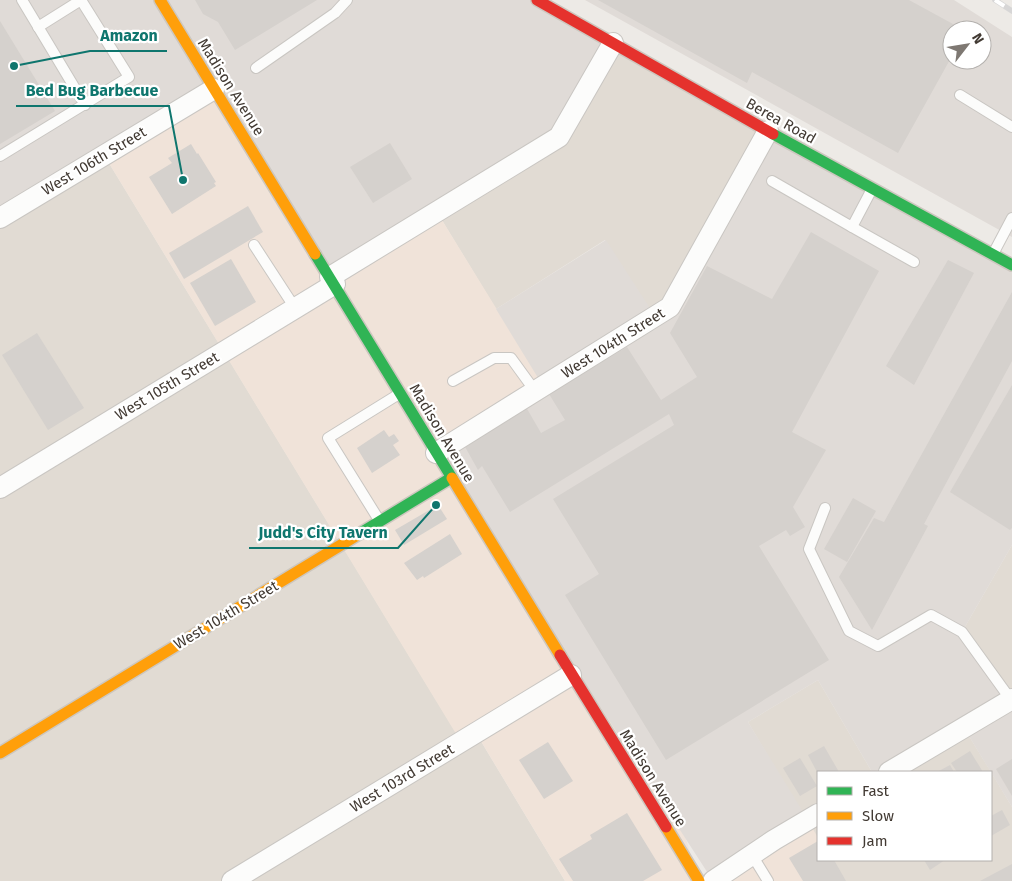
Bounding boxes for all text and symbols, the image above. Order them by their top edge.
callout: Amazon [90,20,167,51]
north arrow [942,20,992,70]
text: Amazon [99,26,158,45]
text: N [968,30,987,47]
street label: Madison Avenue [194,35,268,139]
callout: Bed Bug Barbecue [16,75,169,106]
text: Bed Bug Barbecue [26,81,158,100]
street label: Berea Road [743,94,819,148]
street label: West 106th Street [39,122,150,199]
street label: West 104th Street [558,304,669,382]
street label: West 105th Street [112,348,223,424]
street label: Madison Avenue [406,381,478,485]
callout: Judd's City Tavern [249,517,398,548]
text: Judd's City Tavern [257,523,388,542]
street label: West 104th Street [171,576,282,653]
street label: Madison Avenue [616,726,690,830]
street label: West 103rd Street [347,740,458,816]
legend [817,771,992,861]
text: Fast [862,782,889,800]
text: Slow [862,807,894,825]
text: Jam [862,832,888,850]

